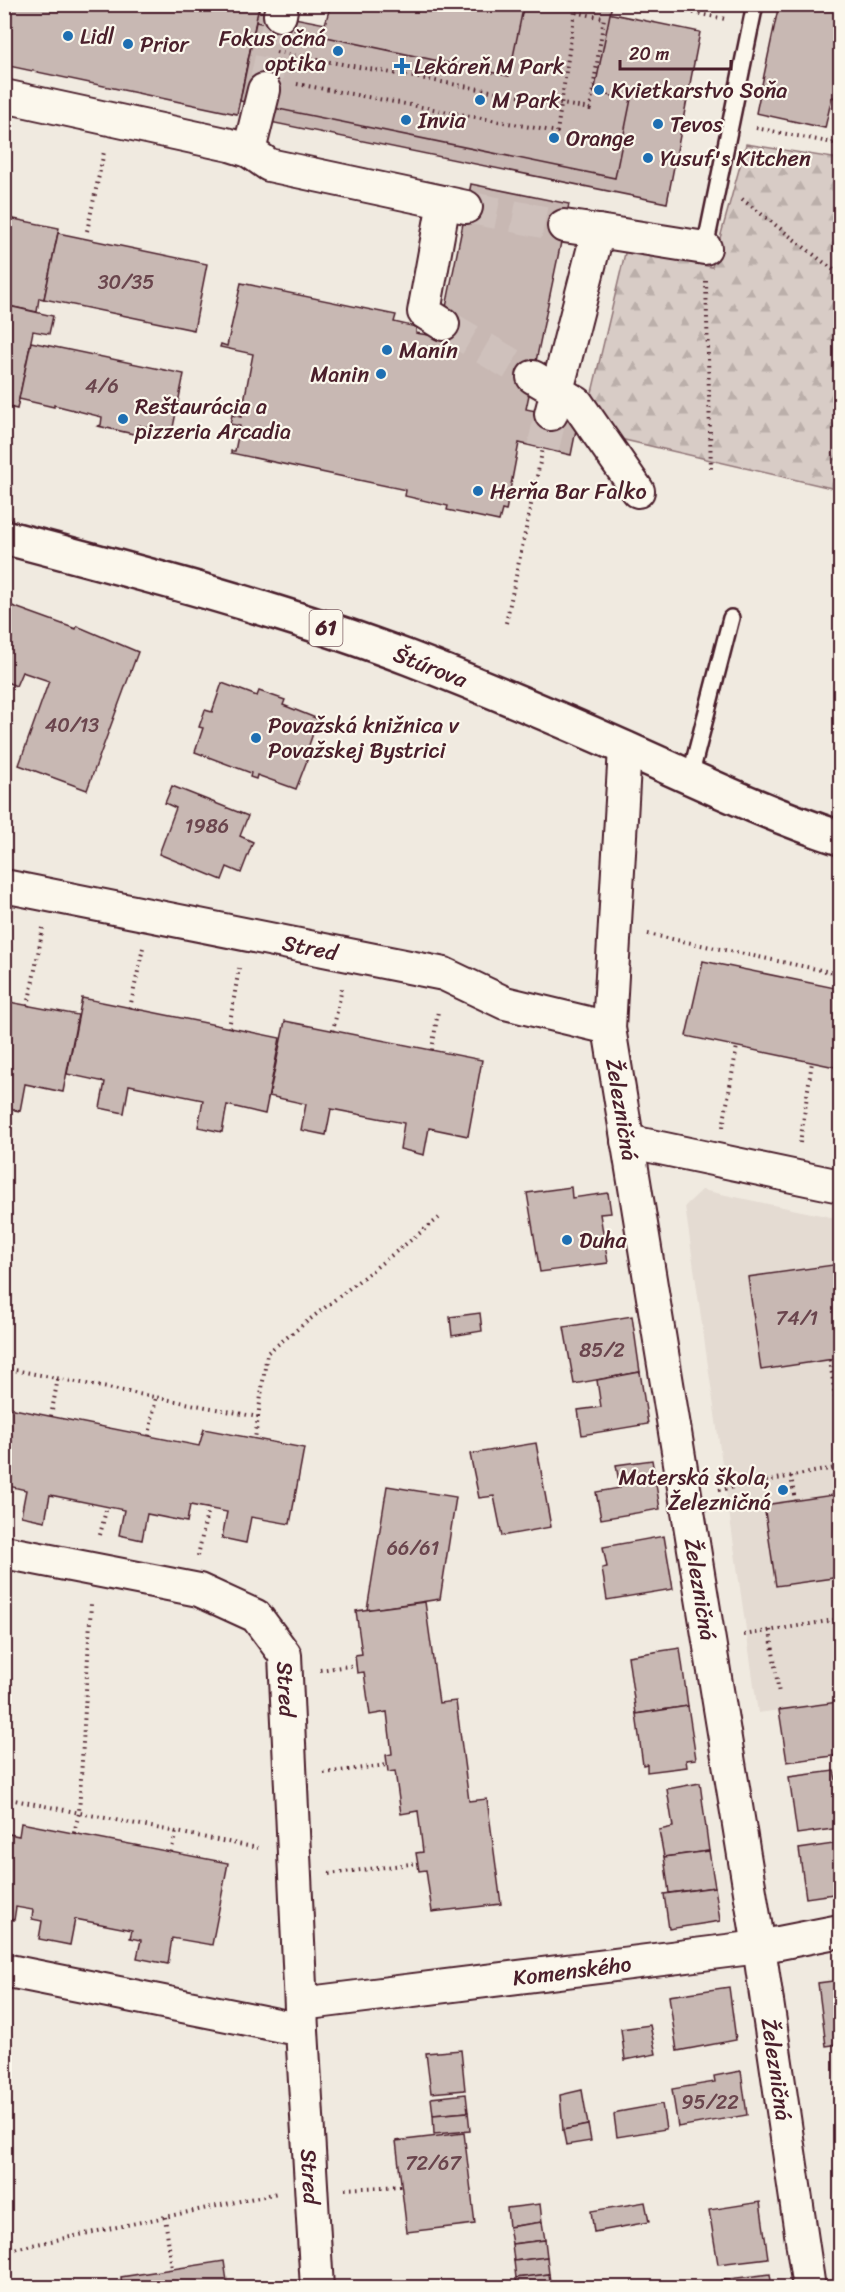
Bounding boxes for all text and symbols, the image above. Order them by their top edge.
place label: Lidl [80,17,115,56]
place label: Fokus očná optika [219,19,326,83]
place label: Prior [140,25,191,64]
marker: Lidl [61,29,75,43]
scale bar [620,33,731,71]
marker: Prior [121,37,135,51]
text: 20 m [629,38,669,70]
marker: Fokus očná optika [331,44,345,58]
place label: Lekáreň M Park [414,47,565,86]
marker: Lekáreň M Park [395,59,409,73]
place label: Kvietkarstvo Soňa [611,71,787,110]
place label: M Park [492,81,561,120]
marker: Kvietkarstvo Soňa [592,83,606,97]
marker: M Park [473,93,487,107]
place label: Invia [417,101,467,140]
place label: Tevos [670,105,724,144]
marker: Invia [399,113,413,127]
marker: Tevos [651,117,665,131]
place label: Orange [566,119,635,158]
marker: Orange [547,131,561,145]
place label: Yusuf's Kitchen [660,139,811,178]
marker: Yusuf's Kitchen [641,151,655,165]
house number: 30/35 [98,265,154,300]
place label: Manín [399,331,458,370]
marker: Manín [380,343,394,357]
place label: Manin [310,355,369,394]
marker: Manin [374,367,388,381]
house number: 4/6 [85,369,119,404]
place label: Reštaurácia a pizzeria Arcadia [134,387,291,451]
marker: Reštaurácia a pizzeria Arcadia [116,412,130,426]
place label: Herňa Bar Falko [490,472,647,511]
marker: Herňa Bar Falko [471,484,485,498]
road number: 61 [310,610,342,646]
street label: Štúrova [388,635,474,699]
place label: Považská knižnica v Považskej Bystrici [268,706,460,770]
house number: 40/13 [45,708,99,743]
marker: Považská knižnica v Považskej Bystrici [249,731,263,745]
house number: 1986 [185,809,229,844]
street label: Stred [279,923,342,973]
street label: Železničná [594,1055,649,1164]
place label: Duha [579,1221,627,1260]
marker: Duha [560,1233,574,1247]
house number: 74/1 [776,1301,818,1336]
house number: 85/2 [579,1333,625,1368]
place label: Materská škola, Železničná [618,1458,771,1522]
marker: Materská škola, Železničná [776,1483,790,1497]
house number: 66/61 [387,1531,439,1566]
street label: Železničná [673,1535,728,1643]
street label: Stred [265,1661,307,1719]
street label: Komenského [510,1944,634,1997]
street label: Železničná [750,2015,803,2123]
house number: 95/22 [681,2085,739,2120]
house number: 72/67 [405,2146,462,2181]
street label: Stred [289,2148,331,2207]

